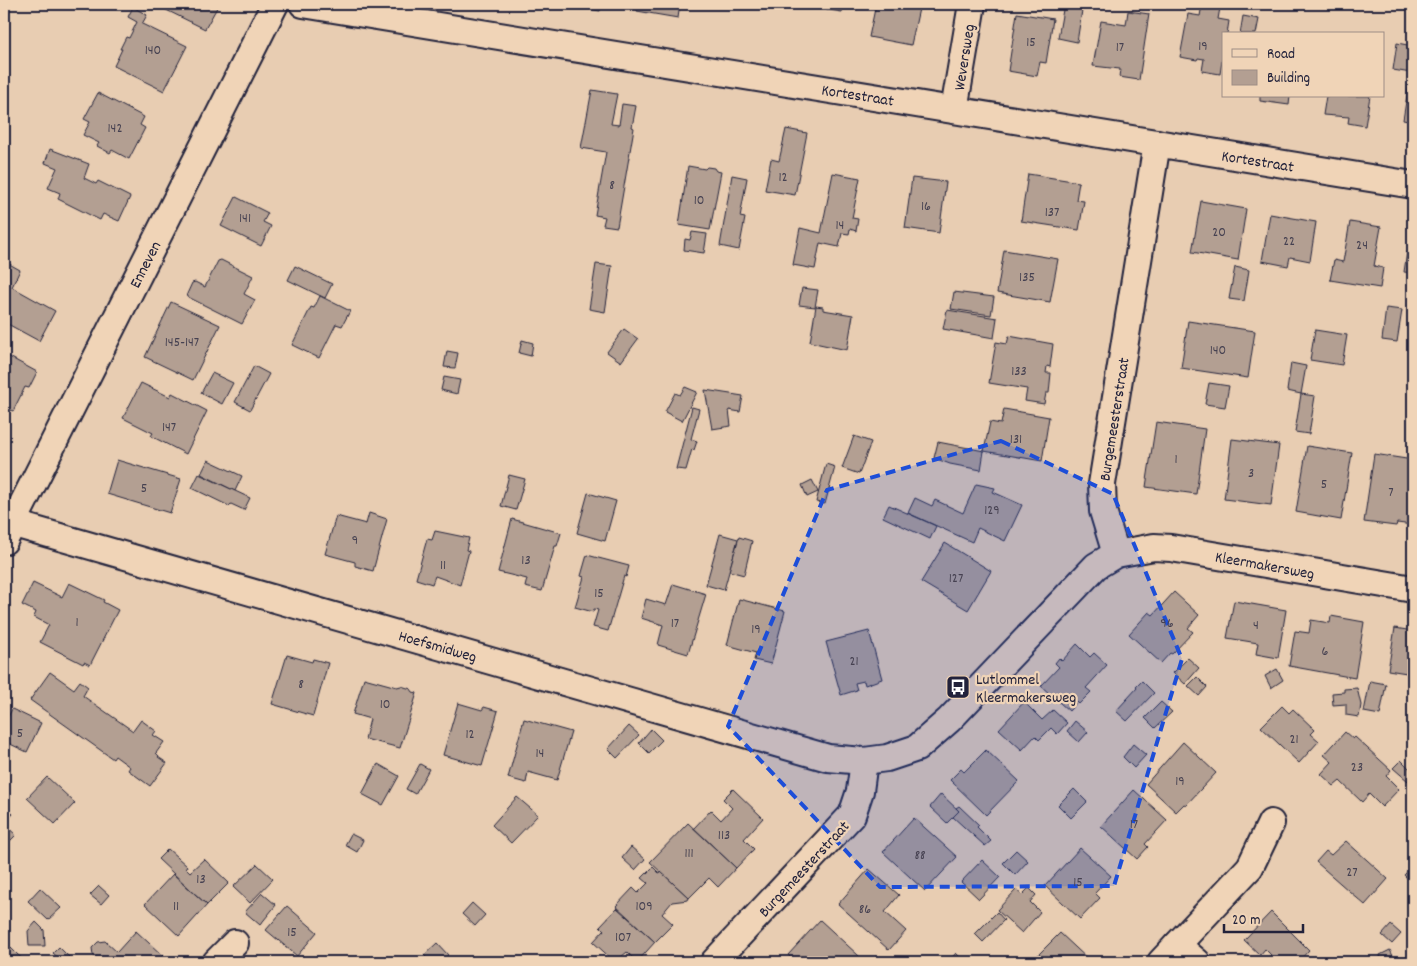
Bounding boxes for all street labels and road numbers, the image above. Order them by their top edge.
street label: Weversweg [949,23,982,92]
street label: Kortestraat [820,79,895,114]
street label: Kortestraat [1220,145,1295,180]
street label: Enneven [125,238,168,293]
street label: Burgemeesterstraat [1094,356,1137,483]
street label: Kleermakersweg [1213,546,1316,586]
street label: Hoefsmidweg [395,625,479,670]
street label: Burgemeesterstraat [754,816,856,923]

